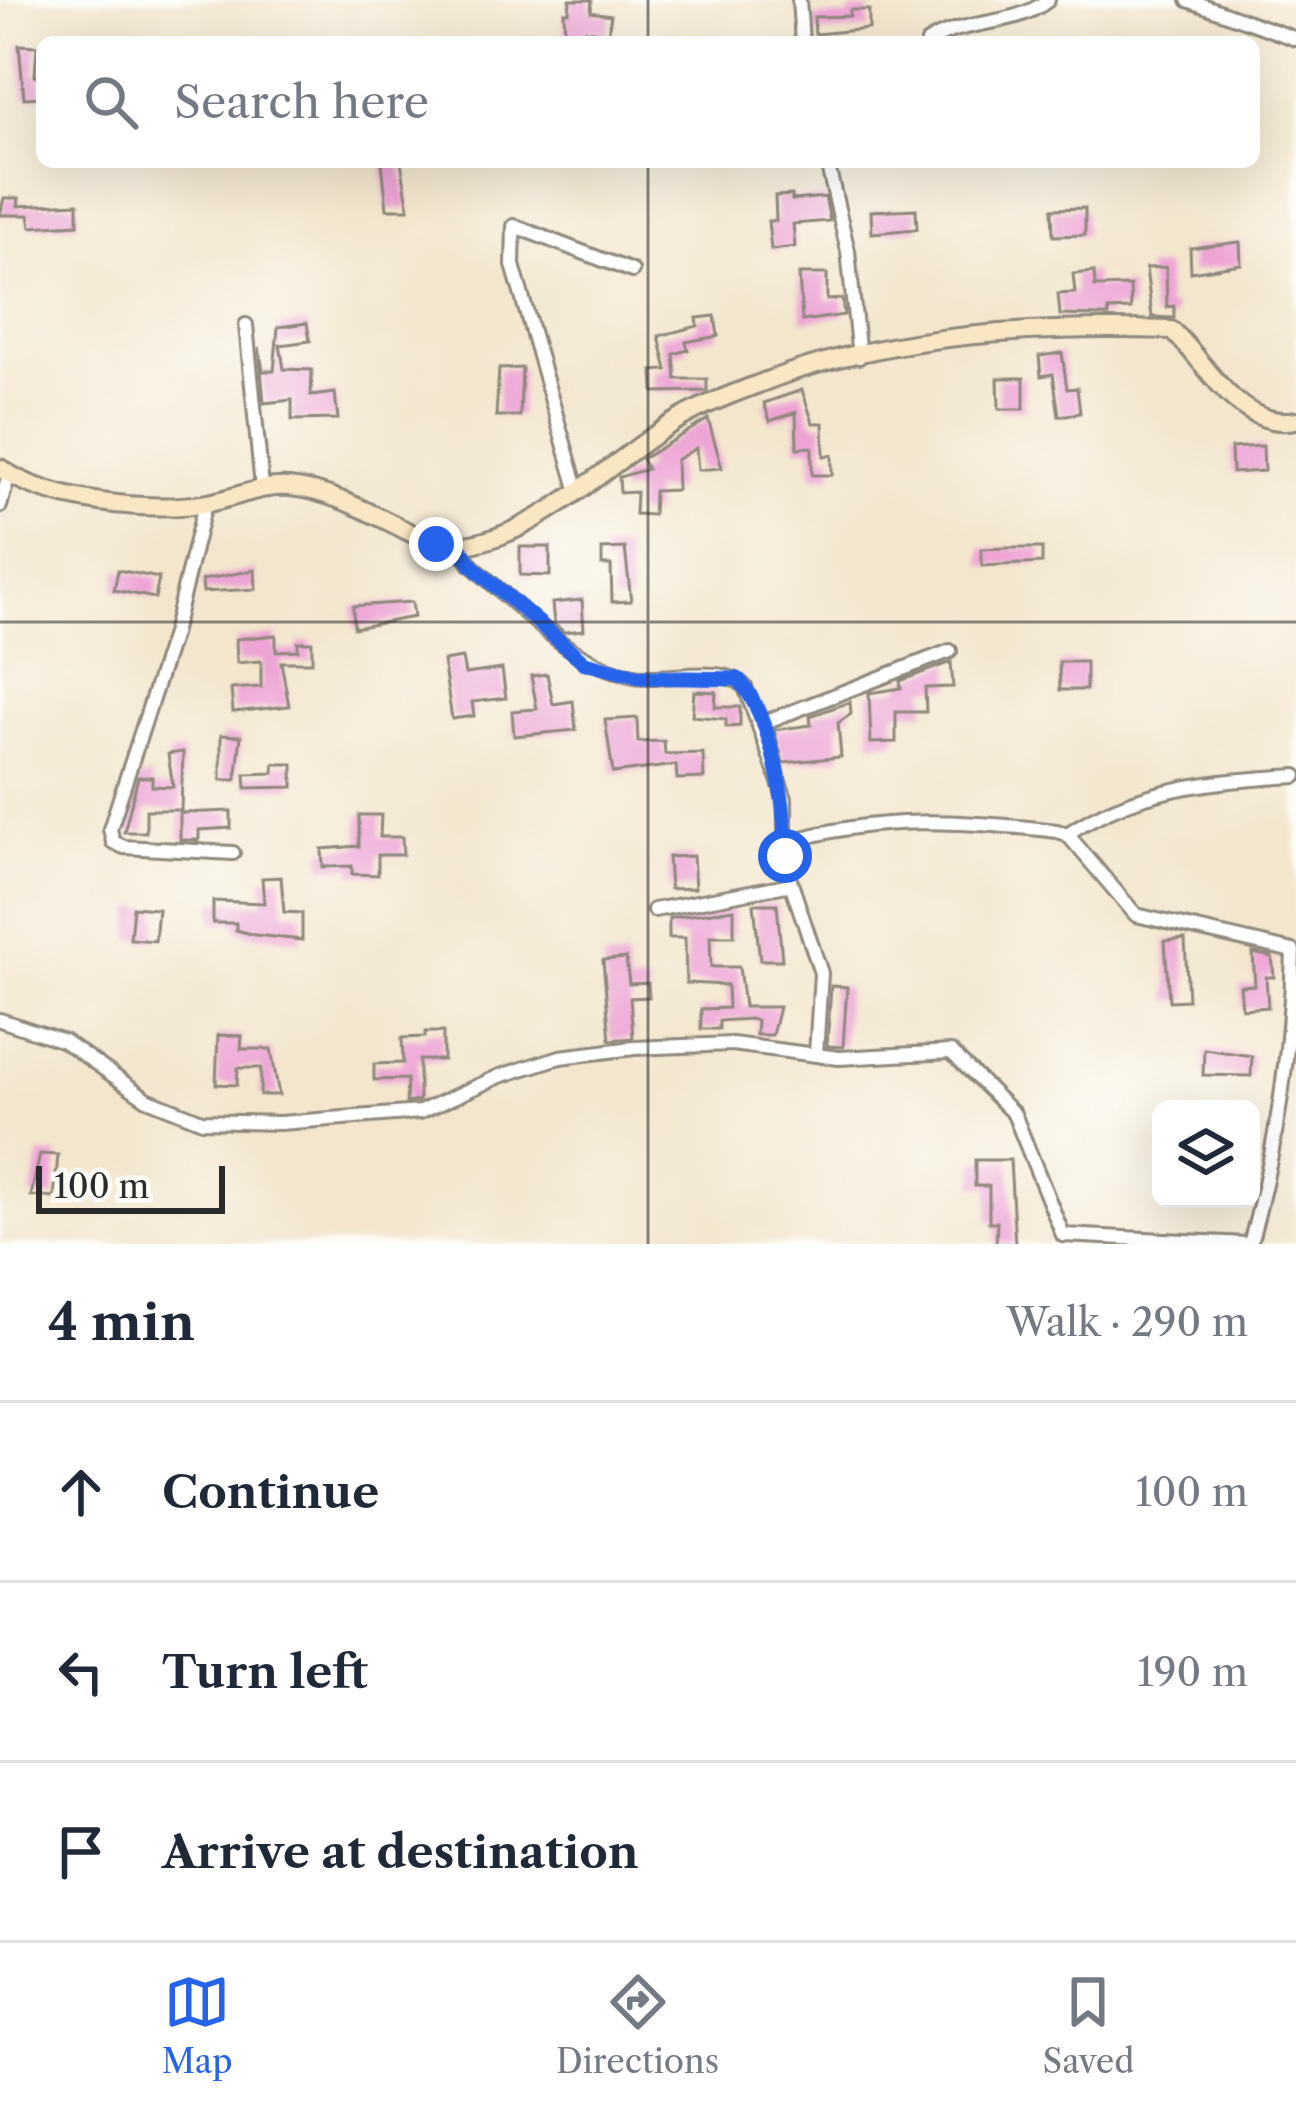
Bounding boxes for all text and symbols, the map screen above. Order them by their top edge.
search box [36,36,1260,168]
icon: search [78,69,144,135]
text: Search here [174,74,429,130]
route end [409,517,463,571]
route start [758,829,812,883]
map controls [1152,1100,1260,1208]
button: layers [1152,1100,1260,1208]
scale bar [36,1160,225,1213]
text: 100 m [54,1166,149,1207]
text: 4 min [48,1291,195,1353]
text: Walk · 290 m [1006,1298,1248,1346]
icon: ahead [48,1459,114,1525]
text: Continue [162,1464,379,1520]
text: 100 m [1135,1468,1248,1516]
icon: left [48,1639,114,1705]
text: Turn left [162,1644,368,1700]
text: 190 m [1137,1648,1248,1696]
icon: arrive [48,1819,114,1885]
text: Arrive at destination [162,1824,639,1880]
tab: Map [162,1969,233,2082]
tab: Directions [556,1969,719,2082]
tab: Saved [1043,1969,1134,2082]

